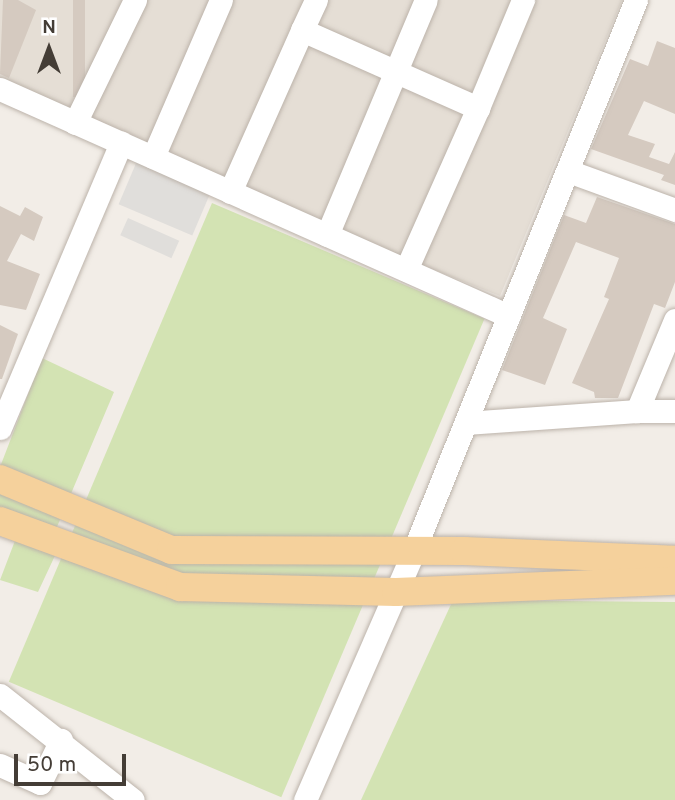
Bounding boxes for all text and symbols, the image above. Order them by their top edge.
north arrow [14,14,84,84]
text: N [42,16,56,40]
scale bar [18,740,130,784]
text: 50 m [27,752,76,779]

